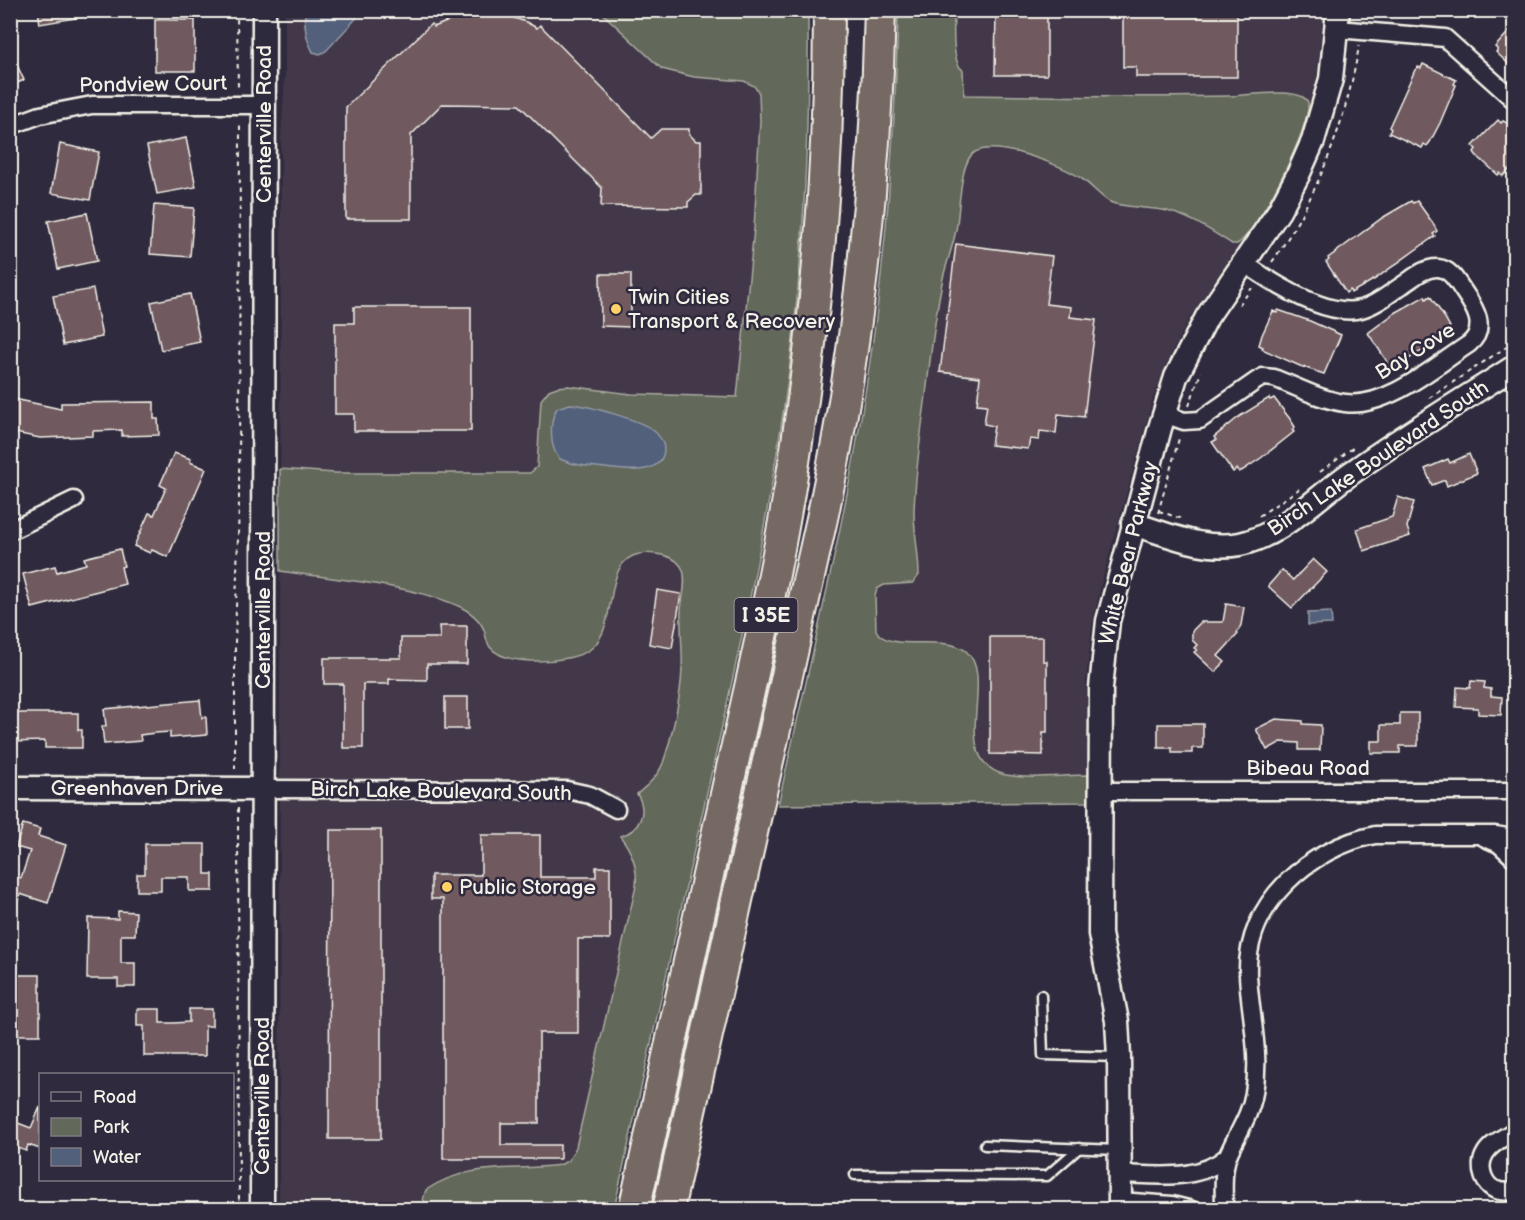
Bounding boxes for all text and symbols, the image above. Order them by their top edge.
street label: Centerville Road [252,45,277,203]
street label: Pondview Court [79,71,228,98]
place label: Twin Cities Transport & Recovery [628,285,836,334]
marker: Twin Cities Transport & Recovery [609,302,623,316]
street label: Bay Cove [1371,317,1460,386]
street label: Birch Lake Boulevard South [1263,375,1494,542]
street label: White Bear Parkway [1094,458,1164,647]
street label: Centerville Road [251,531,276,689]
road number: I 35E [734,598,798,632]
street label: Bibeau Road [1246,756,1370,781]
street label: Greenhaven Drive [51,776,223,801]
street label: Birch Lake Boulevard South [310,777,572,806]
place label: Public Storage [459,875,596,900]
marker: Public Storage [440,880,454,894]
street label: Centerville Road [250,1017,275,1175]
legend [39,1073,234,1181]
text: Road [93,1087,137,1108]
text: Park [93,1117,129,1138]
text: Water [93,1147,141,1168]

